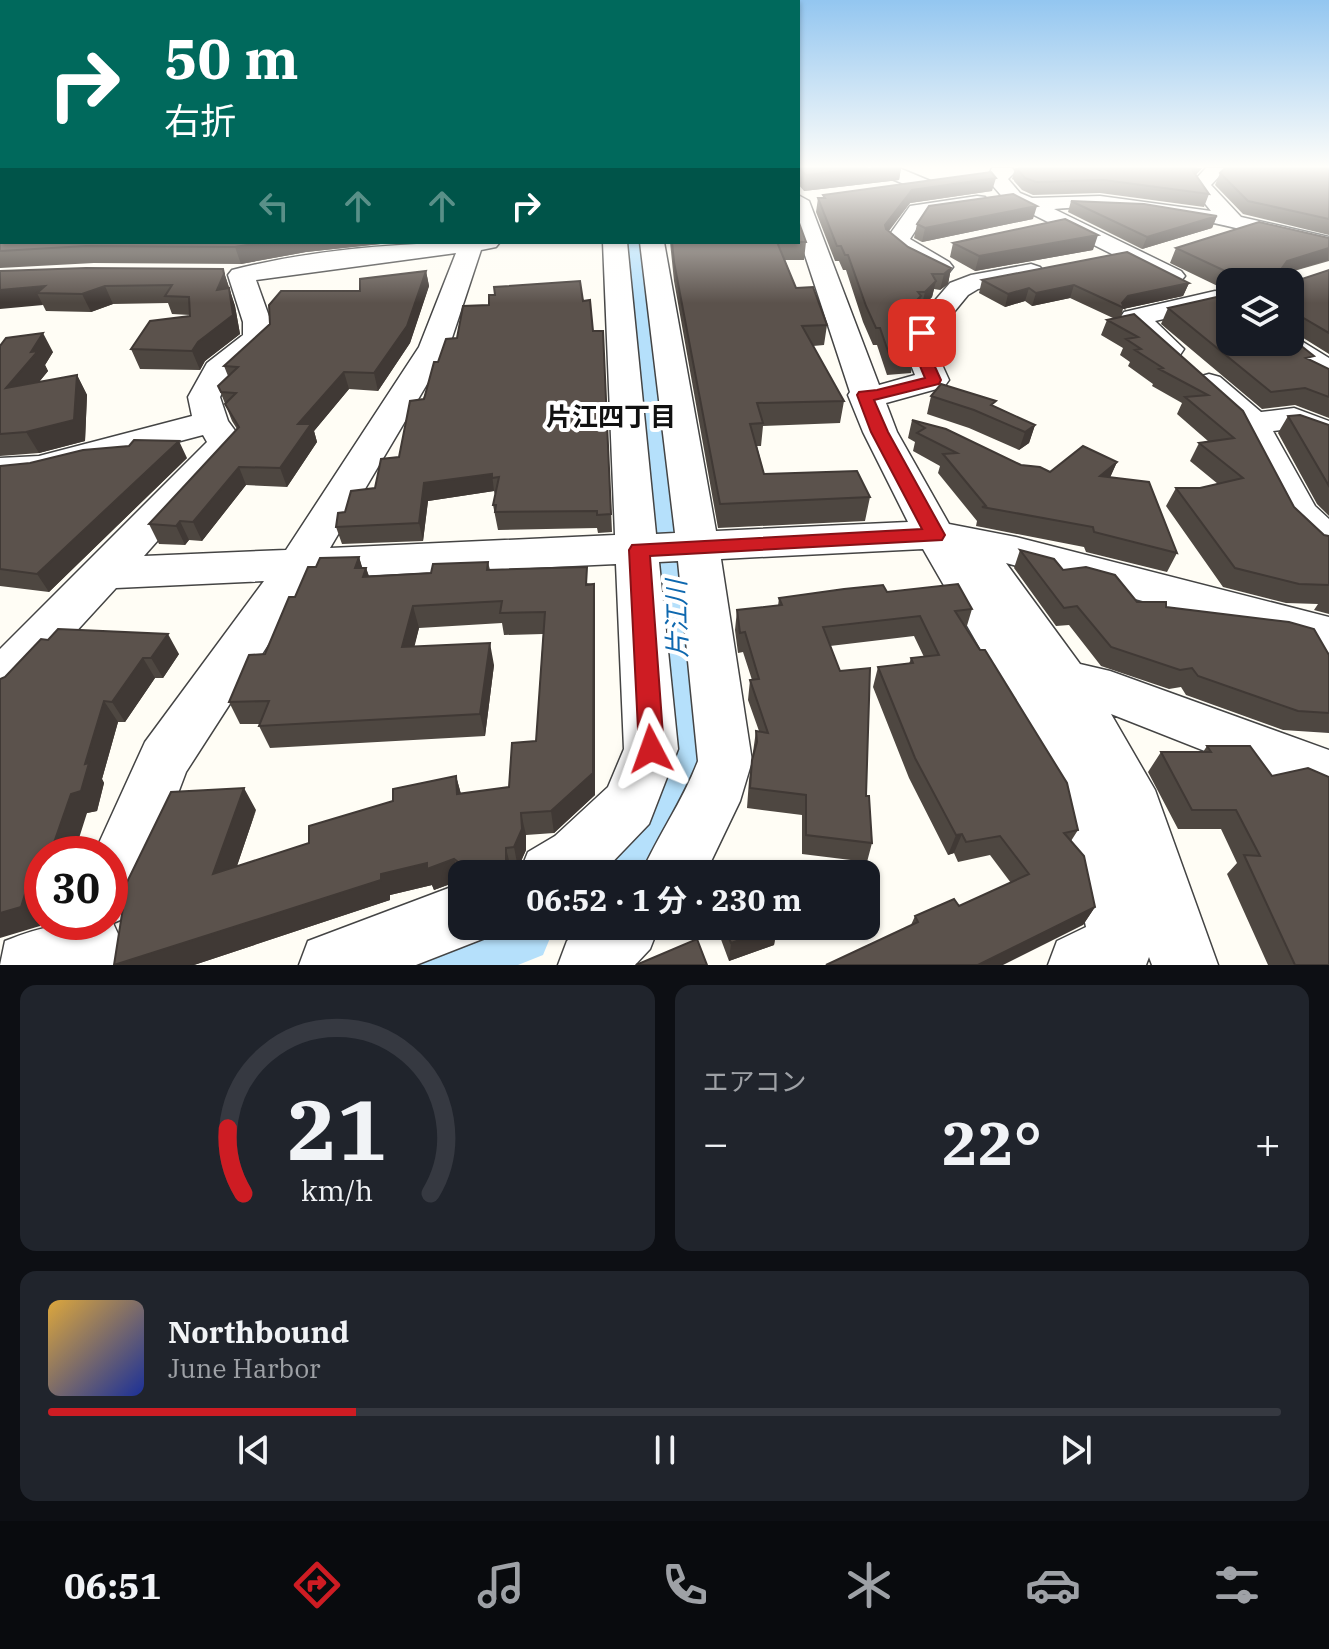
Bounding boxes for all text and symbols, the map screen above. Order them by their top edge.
text: 50 m [164,22,299,94]
icon: right [32,32,136,136]
text: 右折 [164,97,236,144]
icon: left [252,184,296,228]
icon: ahead [336,184,380,228]
icon: ahead [420,184,464,228]
icon: right [504,184,548,228]
map controls [1216,268,1304,356]
button: layers [1216,268,1304,356]
pin [888,299,956,367]
icon: arrive [900,311,944,355]
district label: 片江四丁目 [546,399,676,433]
water label: 片江川 [658,577,694,658]
position arrow [609,707,693,791]
speed limit sign: 30 [24,836,128,940]
text: 06:52 · 1 分 · 230 m [526,880,802,919]
text: エアコン [703,1064,807,1098]
text: 21 [287,1075,387,1183]
text: 22° [942,1103,1042,1182]
text: − [703,1114,729,1171]
text: + [1255,1114,1281,1171]
text: km/h [301,1172,373,1209]
text: Northbound [168,1312,349,1351]
text: June Harbor [168,1351,321,1385]
icon: previous [232,1428,276,1472]
icon: pause [643,1428,687,1472]
icon: next [1054,1428,1098,1472]
icon: directions [289,1557,345,1613]
icon: music [473,1557,529,1613]
icon: phone [657,1557,713,1613]
icon: climate [841,1557,897,1613]
icon: car [1025,1557,1081,1613]
icon: filters [1209,1557,1265,1613]
text: 06:51 [64,1562,161,1609]

